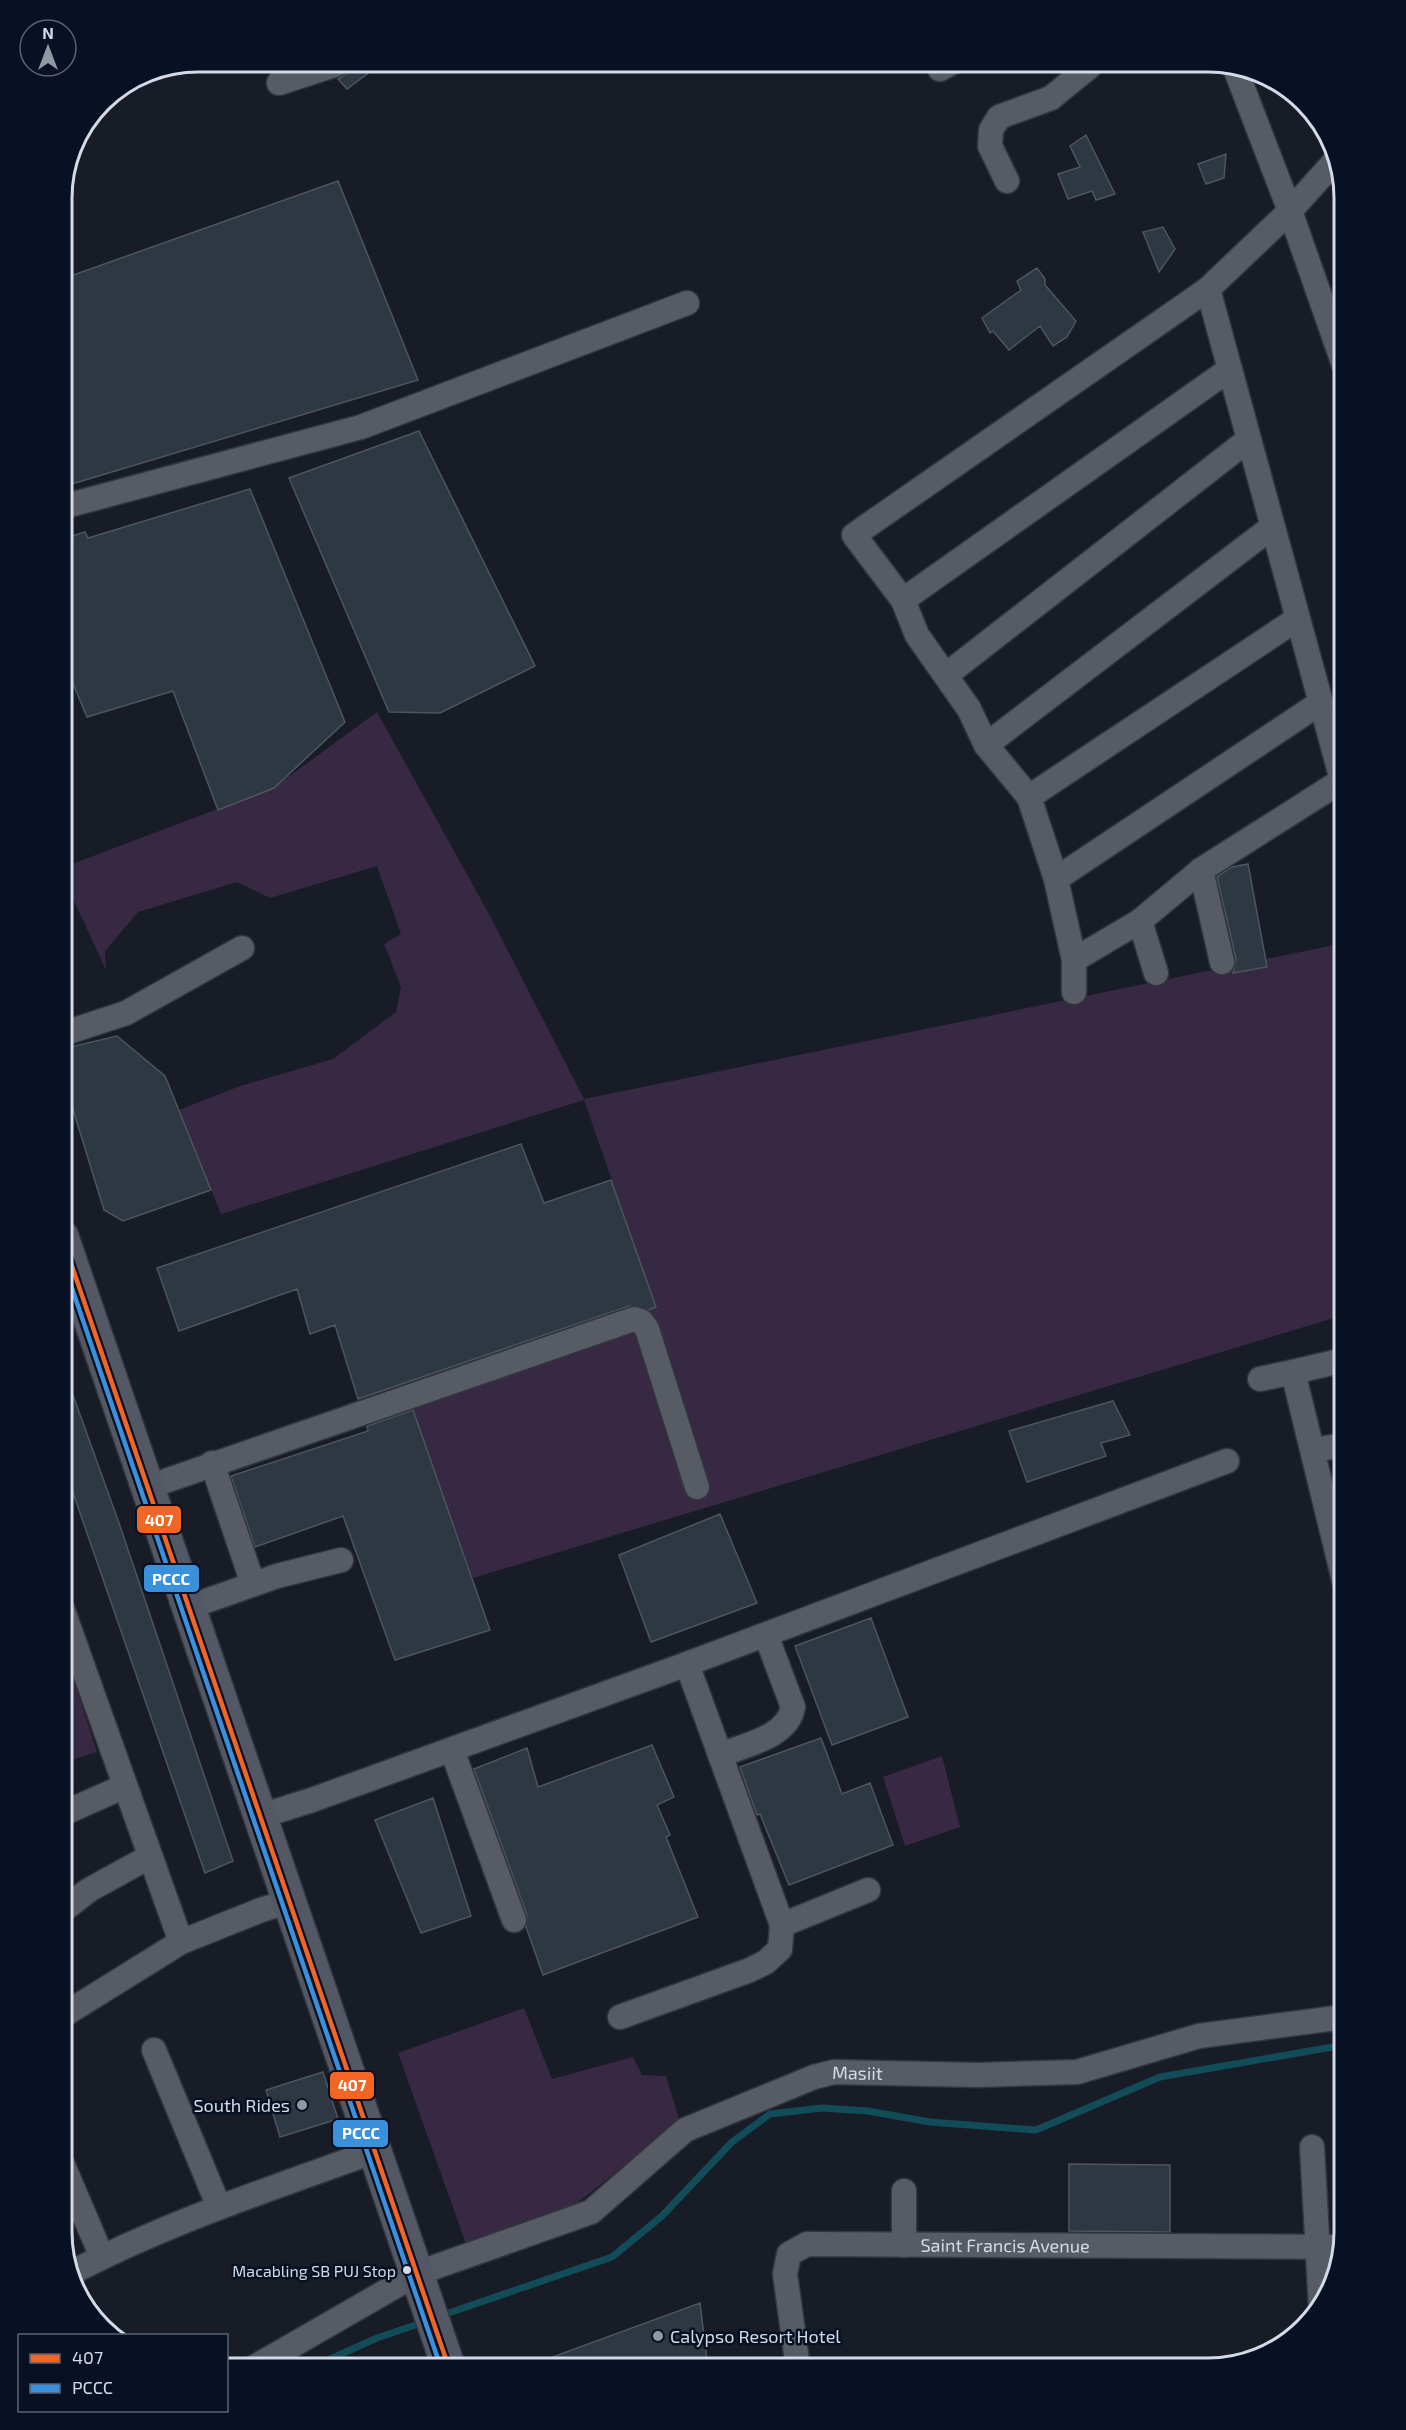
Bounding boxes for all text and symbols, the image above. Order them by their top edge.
north arrow [18,18,78,78]
text: N [42,23,54,42]
line badge: 407 [136,1505,182,1534]
text: 407 [145,1510,174,1529]
line badge: PCCC [143,1564,200,1593]
text: PCCC [152,1569,190,1588]
street label: Masiit [832,2061,883,2084]
line badge: 407 [329,2071,375,2100]
text: 407 [338,2075,367,2094]
place label: South Rides [193,2094,290,2116]
marker: South Rides [295,2098,309,2112]
line badge: PCCC [332,2119,389,2148]
text: PCCC [342,2123,380,2142]
street label: Saint Francis Avenue [920,2234,1090,2257]
place label: Macabling SB PUJ Stop [232,2261,396,2280]
marker: Macabling SB PUJ Stop [401,2264,413,2276]
place label: Calypso Resort Hotel [670,2325,841,2347]
marker: Calypso Resort Hotel [651,2329,665,2343]
legend [18,2334,228,2412]
text: 407 [72,2346,103,2368]
text: PCCC [72,2376,113,2398]

